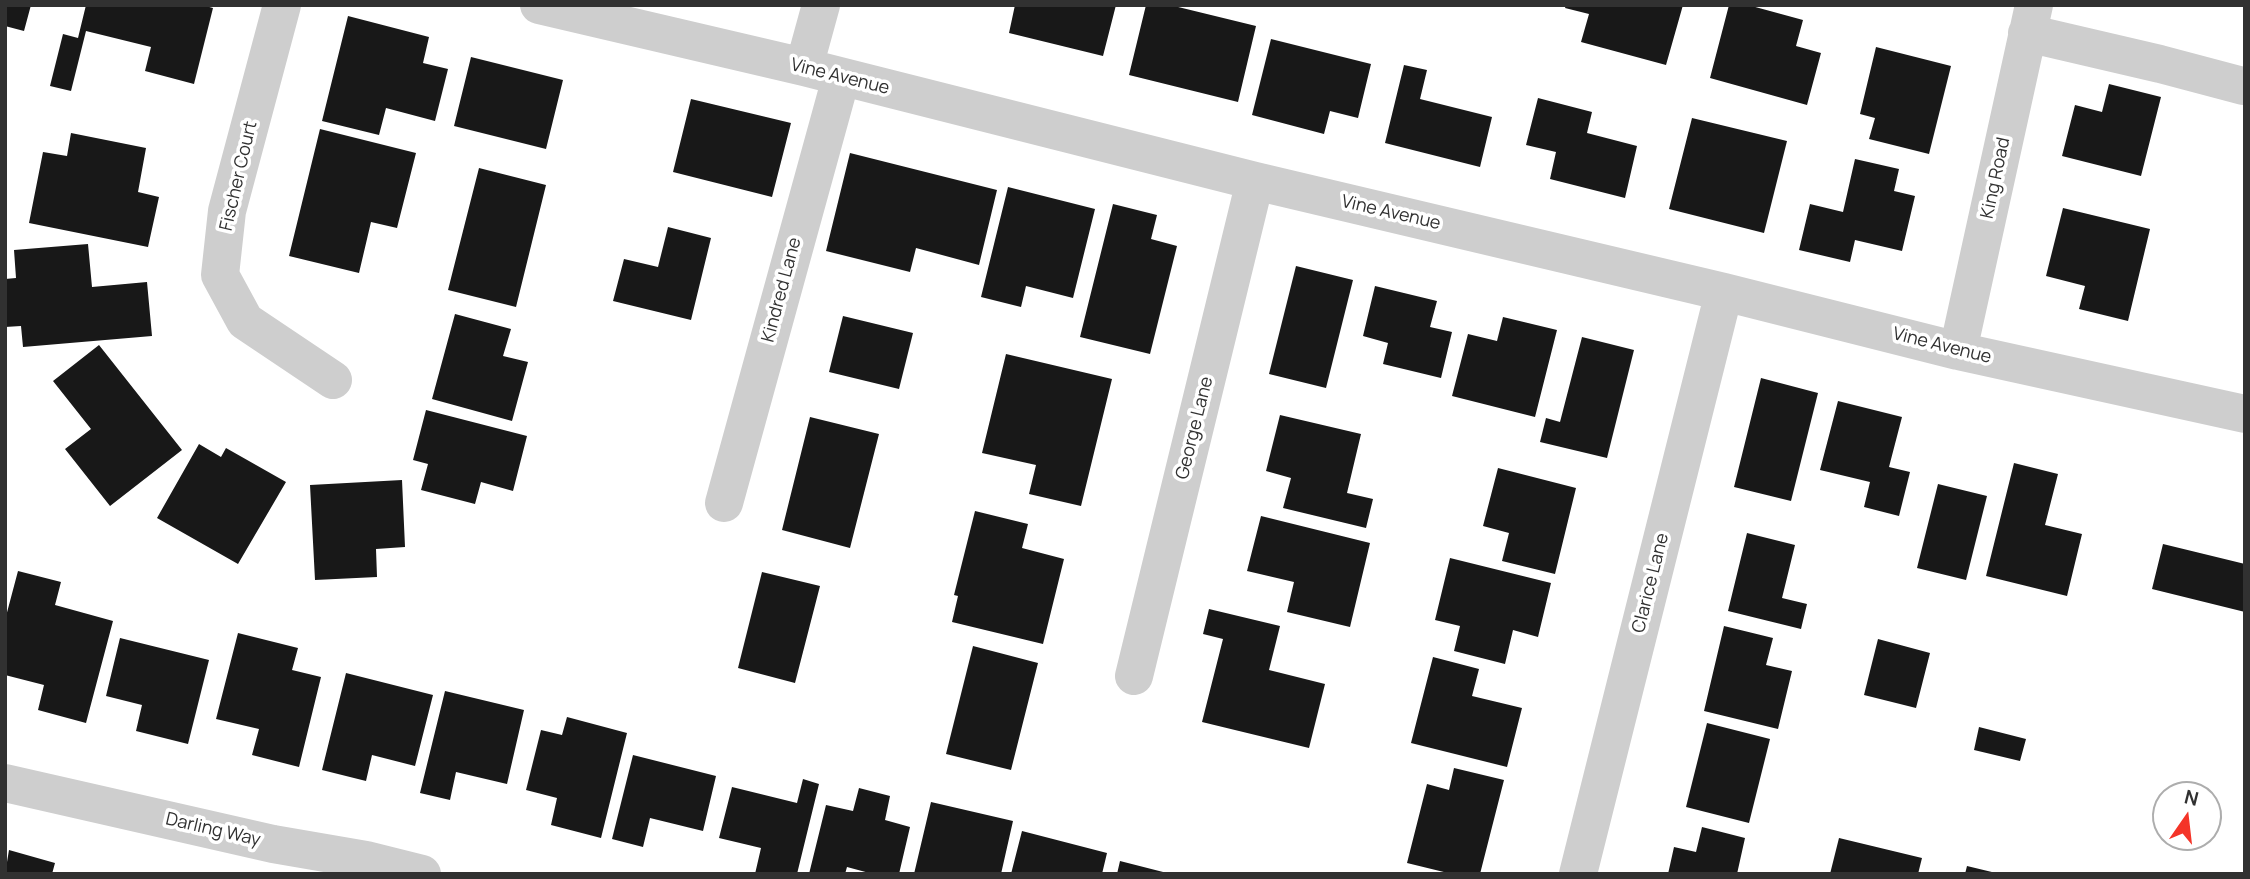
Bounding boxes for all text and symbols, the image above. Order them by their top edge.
street label: Vine Avenue [788,54,892,100]
street label: Fischer Court [216,119,262,233]
street label: King Road [1977,135,2015,221]
street label: Vine Avenue [1339,191,1443,235]
street label: Kindred Lane [758,235,806,345]
street label: Vine Avenue [1890,323,1994,369]
street label: George Lane [1172,374,1218,482]
street label: Clarice Lane [1628,531,1674,635]
north arrow [2152,781,2222,851]
text: N [2182,783,2201,812]
street label: Darling Way [163,809,263,851]

